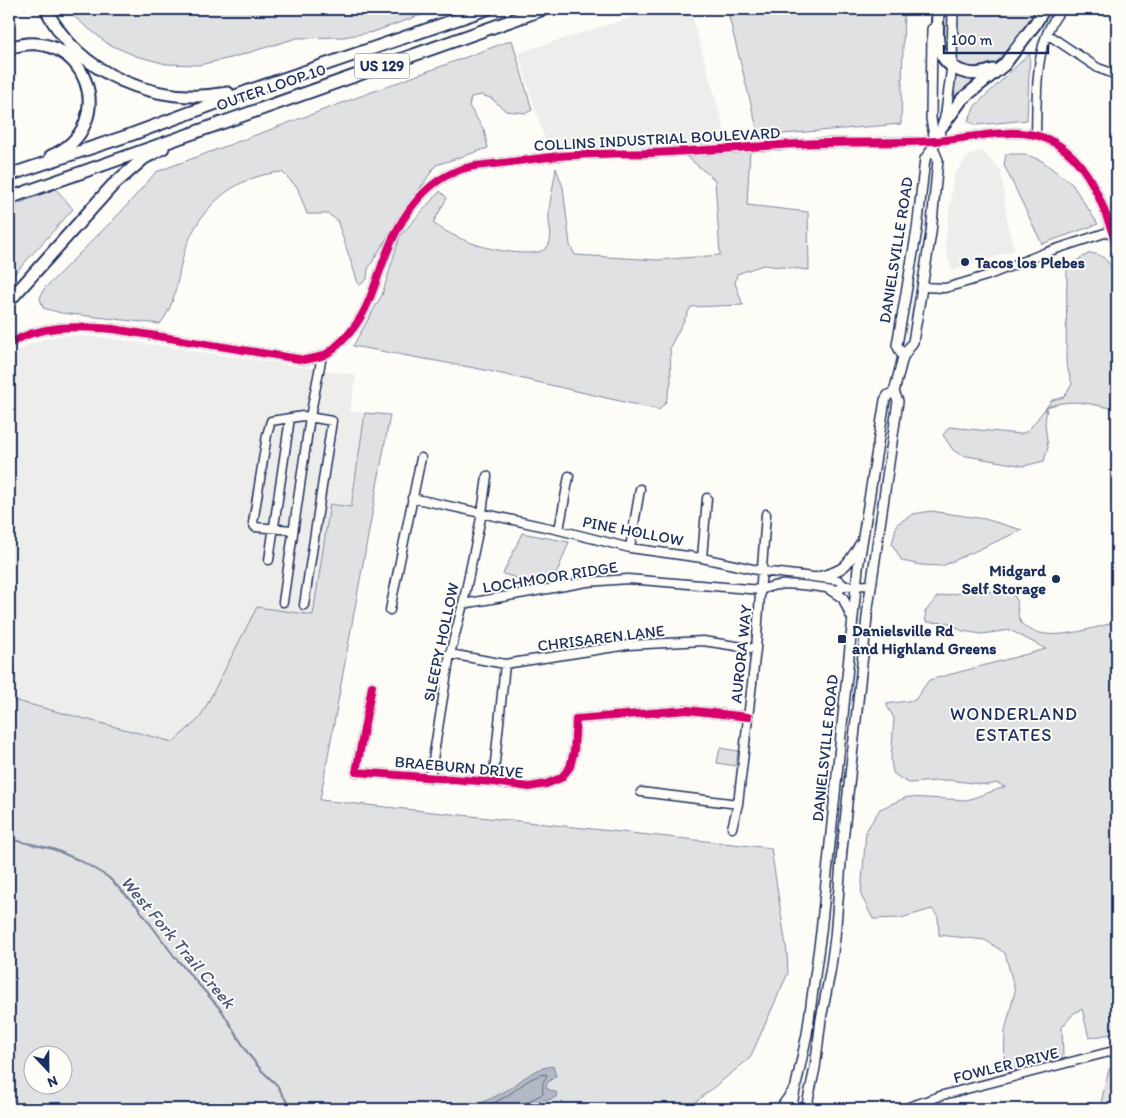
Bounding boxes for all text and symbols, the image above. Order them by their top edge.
scale bar [944,22,1047,54]
text: 100 m [951,31,993,49]
road number: US 129 [354,54,410,78]
street label: OUTER LOOP 10 [214,59,328,115]
street label: COLLINS INDUSTRIAL BOULEVARD [533,123,781,155]
street label: DANIELSVILLE ROAD [875,175,917,325]
place label: Tacos los Plebes [974,253,1085,272]
marker: Tacos los Plebes [959,256,971,268]
street label: PINE HOLLOW [581,512,685,550]
street label: LOCHMOOR RIDGE [481,557,619,597]
place label: Midgard Self Storage [962,561,1046,599]
marker: Midgard Self Storage [1050,573,1062,585]
street label: SLEEPY HOLLOW [419,581,463,703]
street label: AURORA WAY [726,604,756,704]
street label: CHRISAREN LANE [536,621,666,655]
place label: Danielsville Rd and Highland Greens [852,621,996,659]
marker: Danielsville Rd and Highland Greens [836,633,848,645]
street label: DANIELSVILLE ROAD [808,673,842,823]
district label: WONDERLAND ESTATES [950,703,1078,746]
street label: BRAEBURN DRIVE [394,752,524,782]
water label: West Fork Trail Creek [116,871,241,1014]
street label: FOWLER DRIVE [951,1043,1061,1087]
north arrow [22,1046,72,1096]
text: N [45,1072,60,1091]

